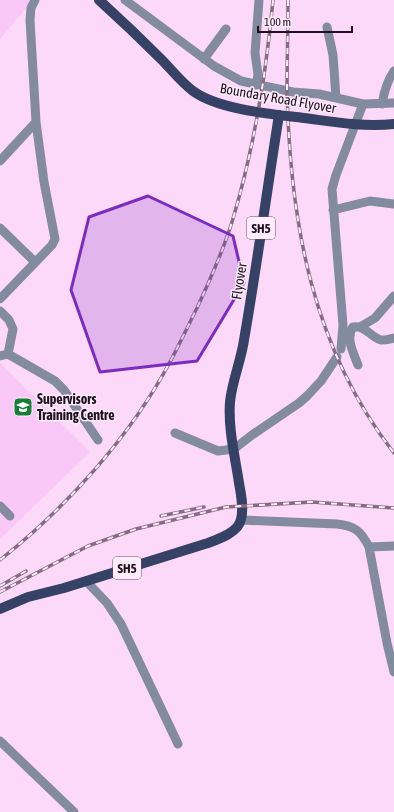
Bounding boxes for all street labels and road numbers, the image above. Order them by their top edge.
street label: Boundary Road Flyover [219,80,338,116]
road number: SH5 [247,217,275,239]
street label: Flyover [228,260,250,301]
road number: SH5 [113,557,141,579]

